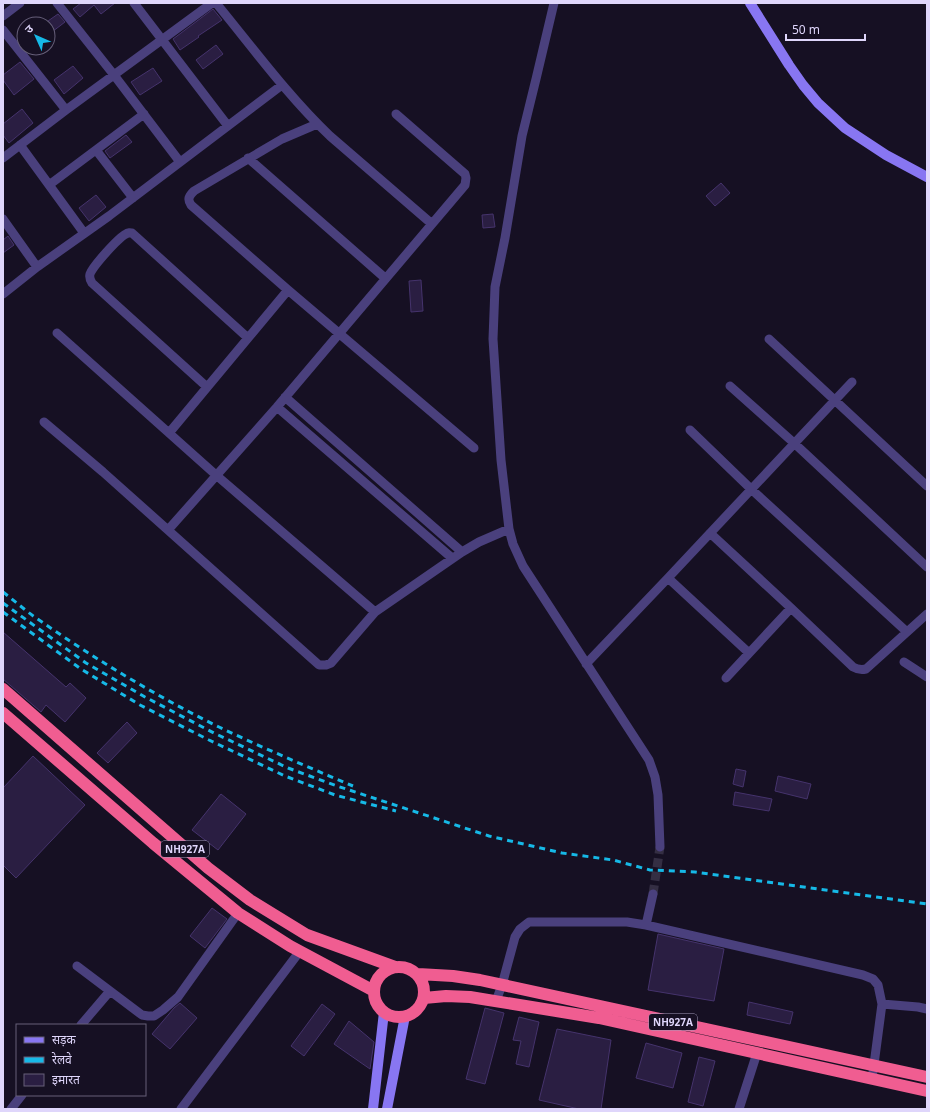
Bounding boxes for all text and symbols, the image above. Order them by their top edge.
north arrow [16,16,56,56]
scale bar [786,16,865,42]
text: उ [21,21,37,36]
text: 50 m [792,21,820,38]
road number: NH927A [161,841,209,857]
road number: NH927A [649,1014,697,1030]
legend [16,1024,146,1096]
text: सड़क [52,1031,77,1048]
text: रेलवे [52,1051,72,1068]
text: इमारत [52,1071,81,1088]

